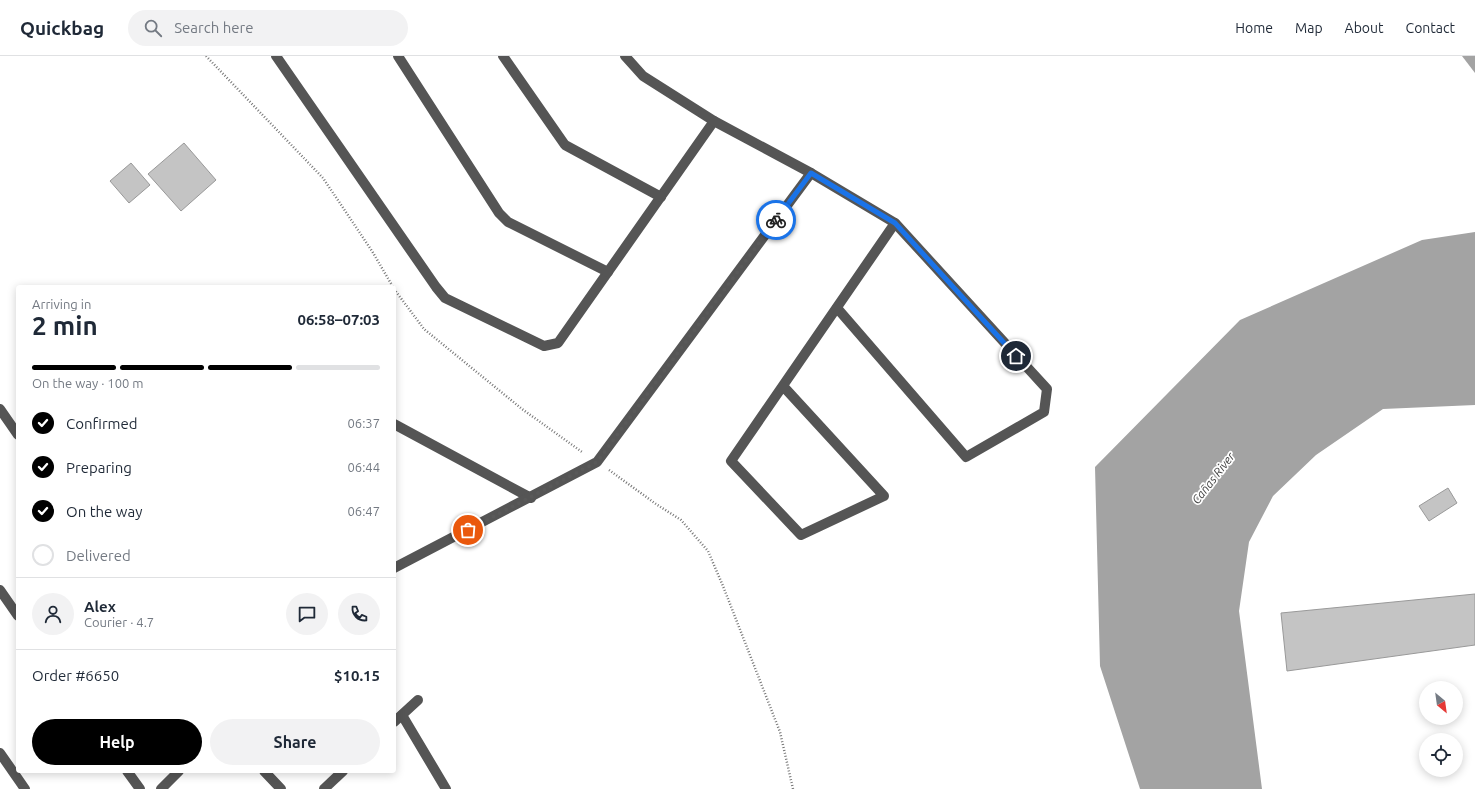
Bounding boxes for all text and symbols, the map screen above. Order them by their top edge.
search box [128,10,408,46]
text: Quickbag [20,17,104,39]
icon: search [142,17,164,39]
text: Search here [174,19,254,36]
text: Home [1235,20,1273,36]
text: Map [1295,20,1323,36]
text: About [1345,20,1384,36]
text: Contact [1406,20,1455,36]
courier [756,200,796,240]
icon: bike [765,209,787,231]
text: Arriving in [32,297,91,311]
text: 2 min [32,311,98,340]
text: 06:58–07:03 [297,311,380,328]
pin [999,339,1033,373]
icon: home [1005,345,1027,367]
text: On the way · 100 m [32,376,144,390]
icon: check [32,412,54,434]
text: Confirmed [66,415,138,432]
text: 06:37 [347,416,380,430]
water label: Cañas River [1189,450,1237,506]
icon: check [32,456,54,478]
text: Preparing [66,459,132,476]
text: 06:44 [347,460,380,474]
icon: check [32,500,54,522]
text: On the way [66,503,142,520]
text: 06:47 [347,504,380,518]
pin [451,513,485,547]
icon: bag [457,519,479,541]
text: Delivered [66,547,131,564]
button: person [32,593,74,635]
button: chat [286,593,328,635]
button: phone [338,593,380,635]
text: Alex [84,598,116,615]
text: Courier · 4.7 [84,615,154,629]
text: Order #6650 [32,667,119,684]
text: $10.15 [334,667,380,684]
north arrow [1419,681,1463,725]
map controls [1419,681,1463,777]
button: Help [32,719,202,765]
button: Share [210,719,380,765]
button: locate [1419,733,1463,777]

